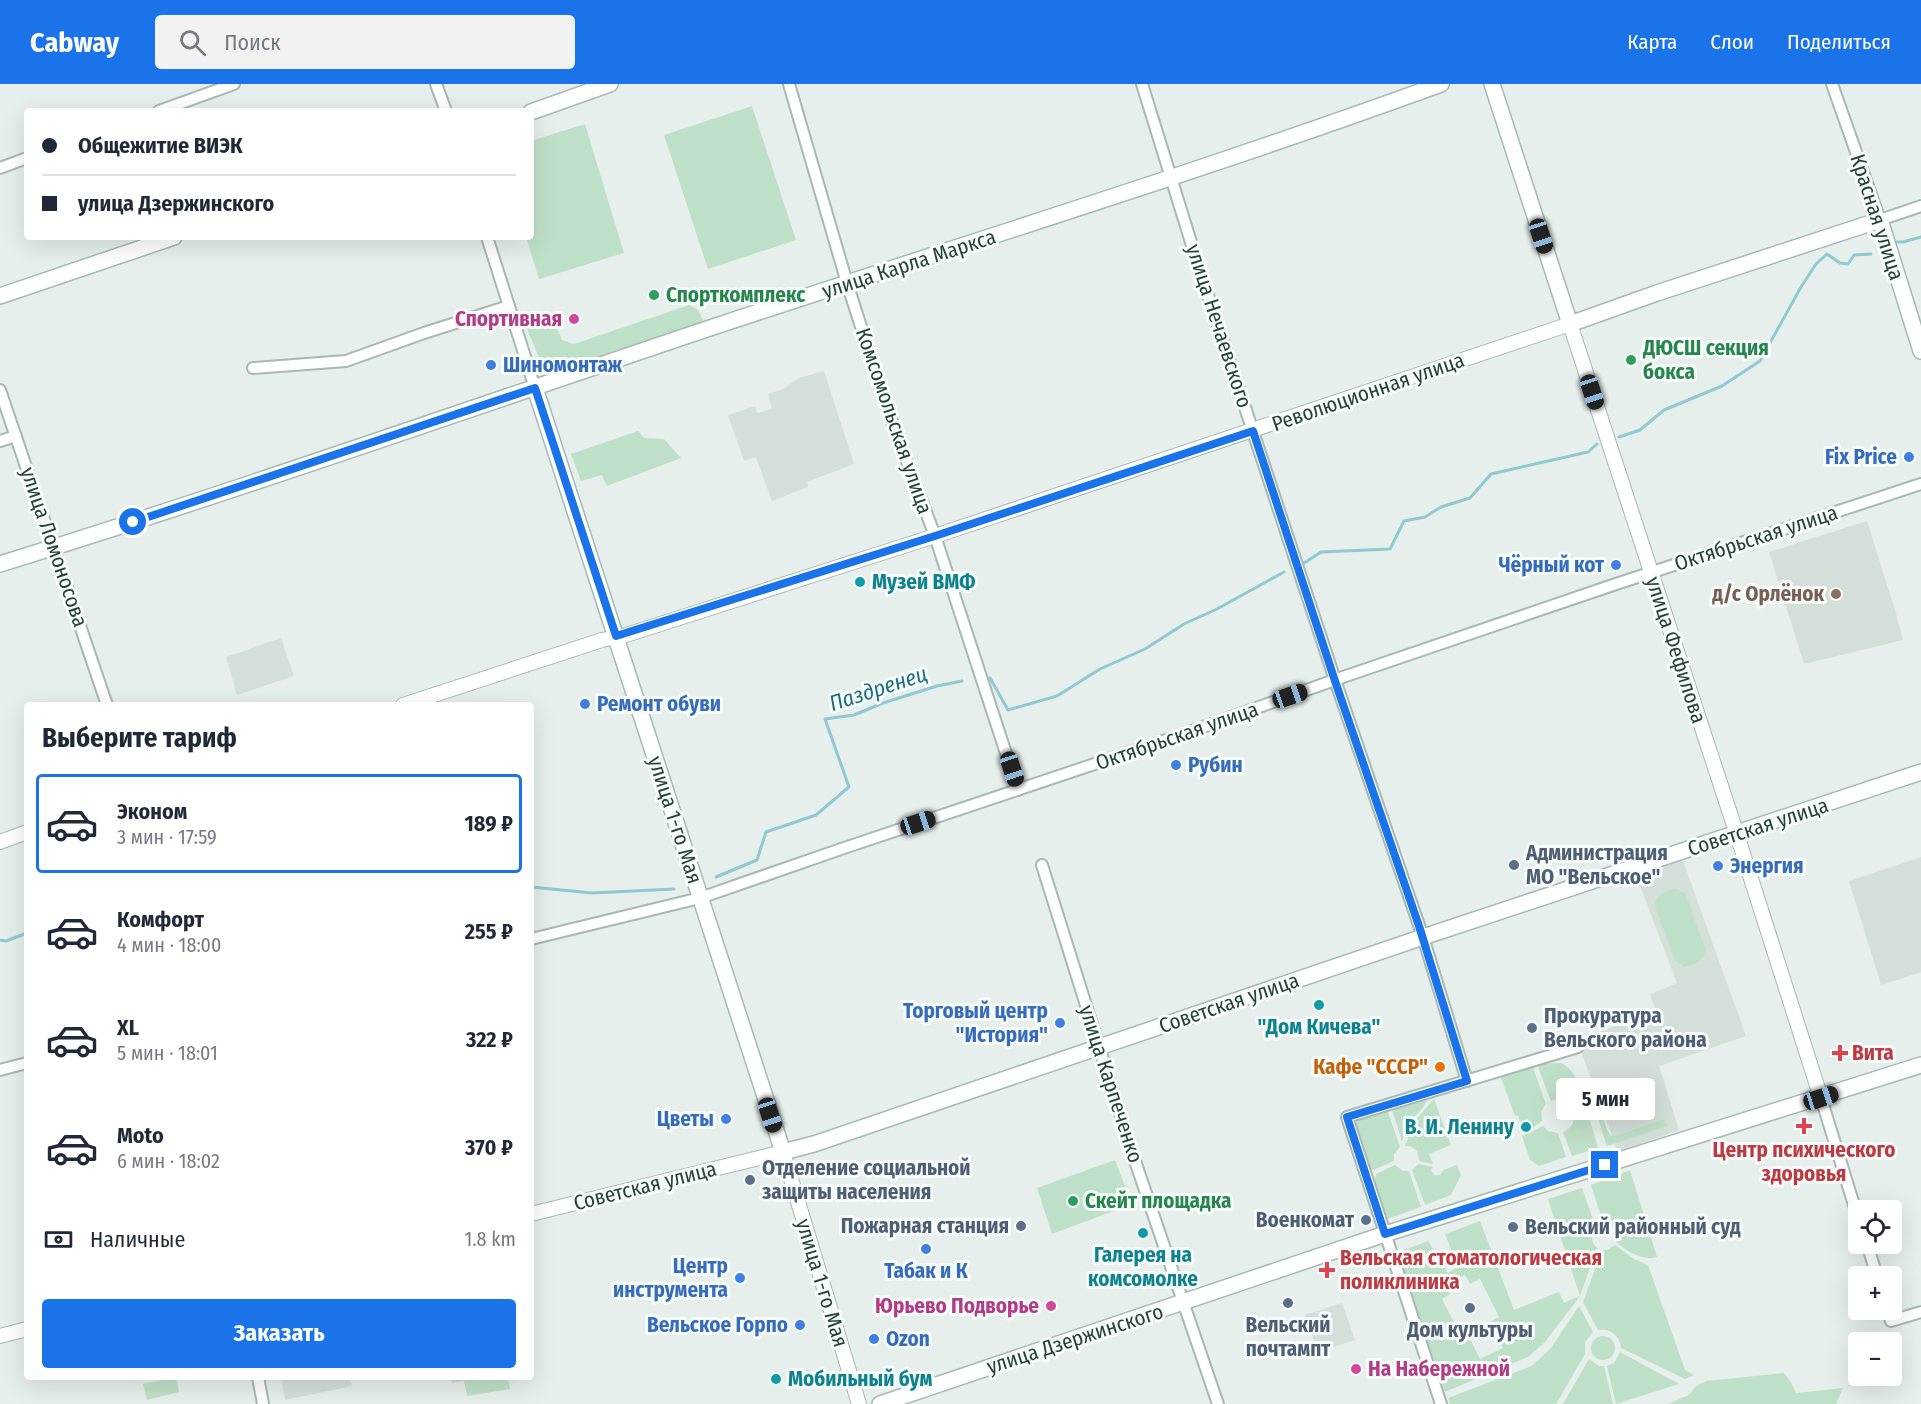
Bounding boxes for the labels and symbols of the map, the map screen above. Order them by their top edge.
street label: Красная улица [1844,151,1910,283]
car [1527,216,1555,256]
street label: улица Карла Маркса [819,224,999,304]
street label: улица Нечаевского [1180,241,1258,411]
place label: Спорткомплекс [666,282,806,308]
marker: Спорткомплекс [647,288,661,302]
place label: Спортивная [455,306,562,332]
marker: Спортивная [567,312,581,326]
street label: Комсомольская улица [850,324,938,518]
place label: ДЮСШ секция бокса [1642,335,1769,385]
street label: Революционная улица [1268,347,1468,437]
place label: Шиномонтаж [503,352,623,378]
marker: ДЮСШ секция бокса [1624,353,1638,367]
marker: Шиномонтаж [484,358,498,372]
car [1578,372,1606,412]
place label: Fix Price [1825,444,1897,470]
marker: Fix Price [1902,450,1916,464]
street label: улица Ломоносова [14,464,94,630]
street label: Октябрьская улица [1671,499,1841,577]
route start [119,508,146,535]
place label: Чёрный кот [1499,552,1605,578]
marker: Чёрный кот [1609,558,1623,572]
place label: Музей ВМФ [872,569,975,595]
street label: улица Фефилова [1640,573,1712,727]
marker: Музей ВМФ [853,575,867,589]
place label: д/с Орлёнок [1711,581,1824,607]
marker: д/с Орлёнок [1829,587,1843,601]
water label: Паздренец [826,660,931,717]
car [1270,682,1310,710]
place label: Ремонт обуви [597,691,721,717]
street label: Октябрьская улица [1092,696,1262,776]
marker: Ремонт обуви [578,697,592,711]
car [998,749,1026,789]
place label: Рубин [1188,752,1243,778]
street label: улица 1-го Мая [642,753,708,887]
marker: Рубин [1169,758,1183,772]
street label: Советская улица [1684,792,1832,862]
car [898,809,938,837]
place label: Администрация МО "Вельское" [1525,840,1668,890]
place label: Энергия [1730,853,1804,879]
marker: Администрация МО "Вельское" [1507,858,1521,872]
marker: Энергия [1711,859,1725,873]
street label: Советская улица [1156,967,1302,1039]
place label: Торговый центр "История" [903,998,1048,1048]
marker: "Дом Кичева" [1312,998,1326,1012]
street label: улица Карпеченко [1073,1002,1149,1166]
place label: Прокуратура Вельского района [1544,1003,1707,1053]
place label: "Дом Кичева" [1258,1014,1380,1040]
marker: Торговый центр "История" [1053,1016,1067,1030]
marker: Прокуратура Вельского района [1525,1021,1539,1035]
place label: Вита [1852,1040,1894,1066]
marker: Вита [1833,1046,1847,1060]
place label: Кафе "СССР" [1313,1054,1428,1080]
marker: Кафе "СССР" [1433,1060,1447,1074]
callout: 5 мин [1556,1078,1654,1120]
car [1801,1084,1841,1112]
car [756,1095,784,1135]
place label: Цветы [657,1106,714,1132]
marker: Цветы [719,1112,733,1126]
place label: В. И. Ленину [1405,1114,1515,1140]
marker: Центр психического здоровья [1795,1117,1813,1135]
marker: В. И. Ленину [1519,1120,1533,1134]
place label: Центр психического здоровья [1713,1137,1895,1187]
route end [1591,1151,1618,1178]
place label: Отделение социальной защиты населения [762,1155,971,1205]
street label: Советская улица [571,1156,719,1216]
marker: Отделение социальной защиты населения [743,1173,757,1187]
place label: Скейт площадка [1085,1188,1231,1214]
marker: Скейт площадка [1066,1194,1080,1208]
place label: Военкомат [1256,1207,1355,1233]
place label: Пожарная станция [841,1213,1009,1239]
marker: Военкомат [1359,1213,1373,1227]
place label: Вельский районный суд [1525,1214,1741,1240]
street label: улица 1-го Мая [790,1216,854,1350]
marker: Пожарная станция [1014,1219,1028,1233]
marker: Вельский районный суд [1506,1220,1520,1234]
marker: Галерея на комсомолке [1136,1226,1150,1240]
marker: Табак и К [919,1242,933,1256]
place label: Галерея на комсомолке [1088,1242,1198,1292]
place label: Вельская стоматологическая поликлиника [1340,1245,1602,1295]
place label: Центр инструмента [613,1253,728,1303]
place label: Табак и К [884,1258,969,1284]
marker: Вельская стоматологическая поликлиника [1318,1261,1336,1279]
marker: Центр инструмента [733,1271,747,1285]
place label: Юрьево Подворье [875,1293,1039,1319]
marker: Вельский почтампт [1281,1296,1295,1310]
street label: улица Дзержинского [983,1298,1167,1380]
marker: Юрьево Подворье [1044,1299,1058,1313]
marker: Дом культуры [1463,1301,1477,1315]
place label: Вельское Горпо [647,1312,788,1338]
place label: Вельский почтампт [1245,1312,1331,1362]
place label: Дом культуры [1406,1317,1533,1343]
marker: Вельское Горпо [793,1318,807,1332]
place label: Ozon [886,1326,930,1352]
marker: Ozon [867,1332,881,1346]
place label: На Набережной [1368,1356,1510,1382]
marker: На Набережной [1349,1362,1363,1376]
place label: Мобильный бум [788,1366,932,1392]
marker: Мобильный бум [769,1372,783,1386]

